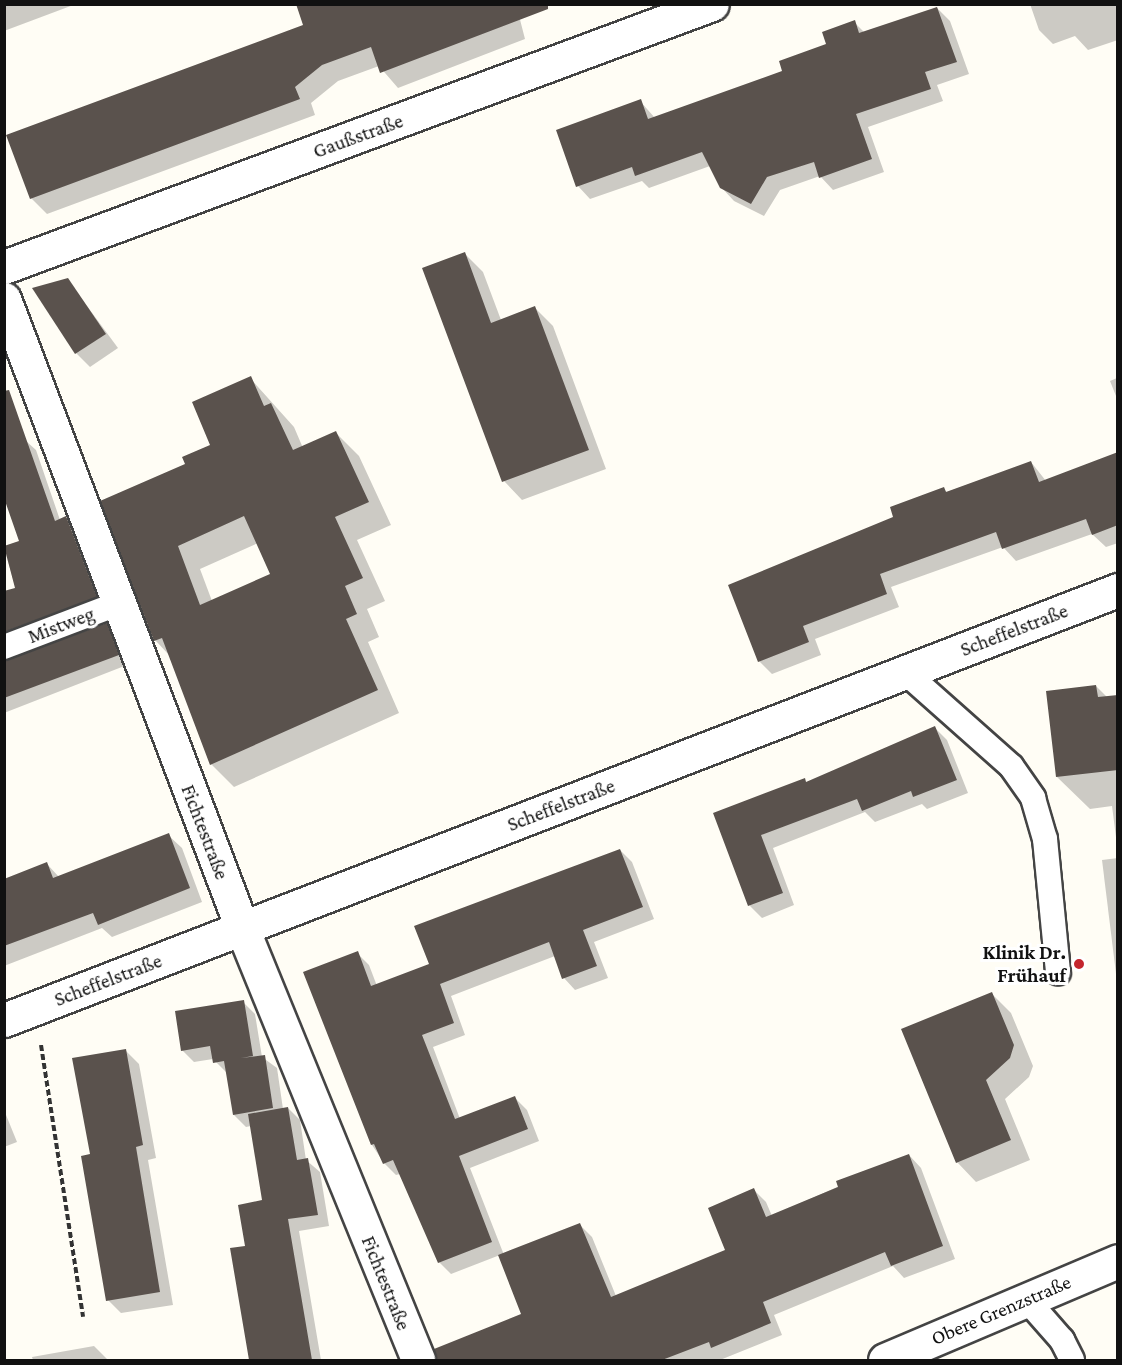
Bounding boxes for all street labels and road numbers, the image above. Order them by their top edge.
street label: Gaußstraße [310,109,406,163]
street label: Scheffelstraße [957,599,1071,661]
street label: Mistweg [24,601,98,649]
street label: Scheffelstraße [504,774,618,836]
street label: Fichtestraße [176,781,234,883]
street label: Scheffelstraße [51,949,165,1011]
street label: Fichtestraße [356,1232,416,1334]
street label: Obere Grenzstraße [928,1270,1074,1350]

